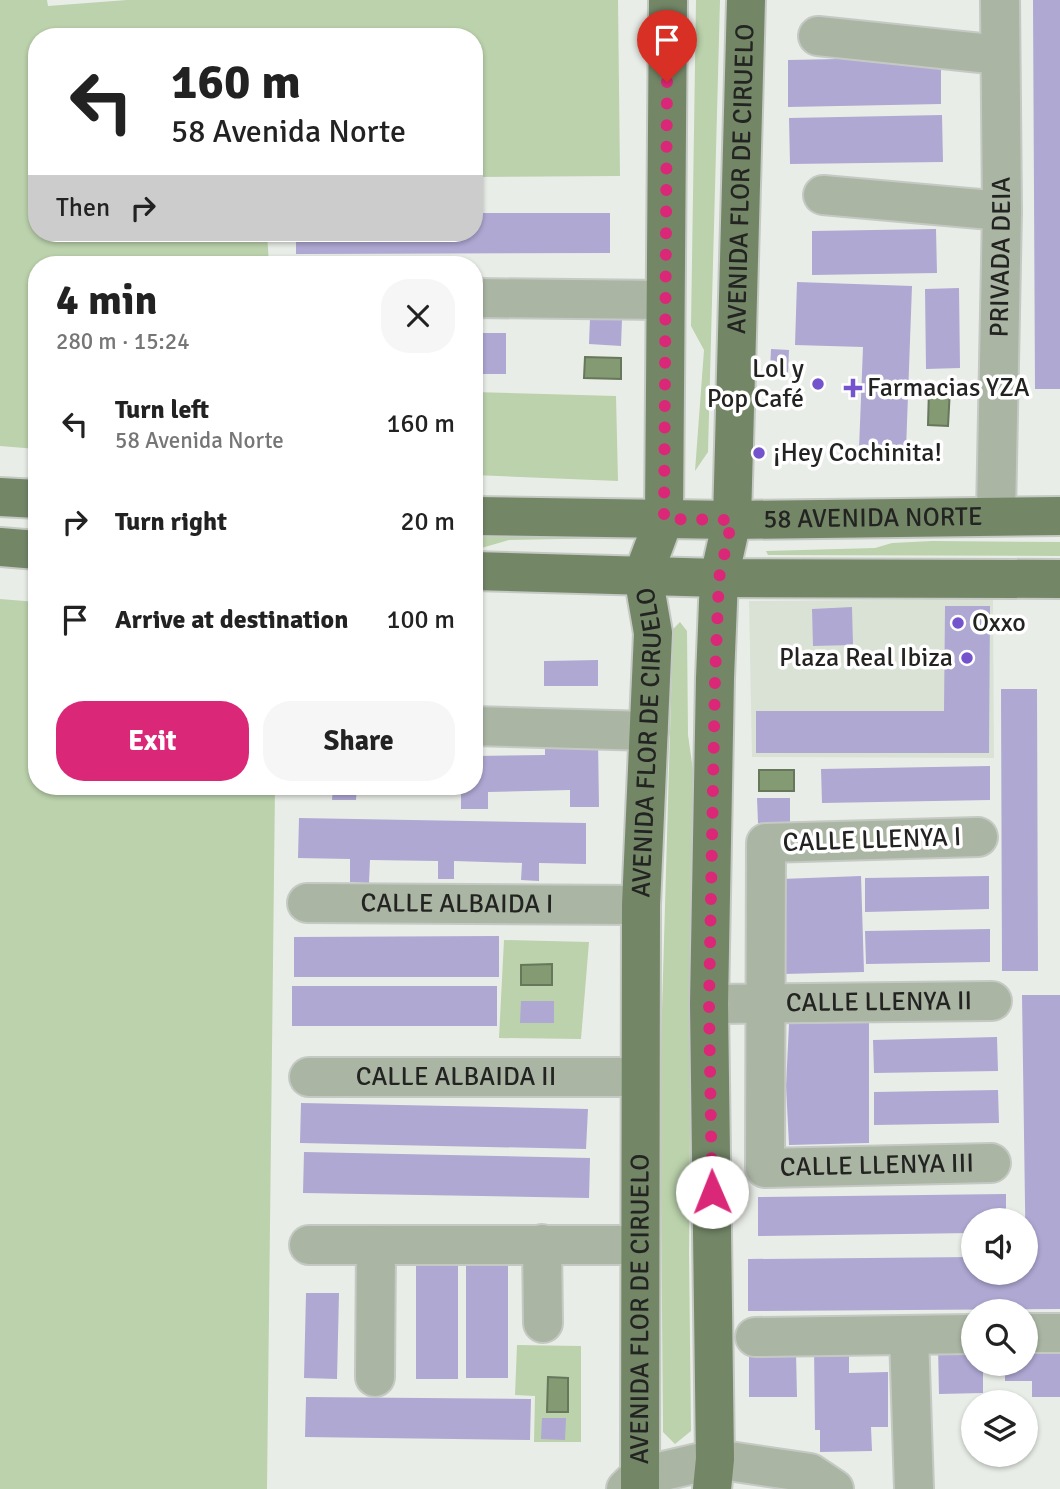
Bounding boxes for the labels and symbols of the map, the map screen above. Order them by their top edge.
pin [637,10,697,82]
street label: AVENIDA FLOR DE CIRUELO [721,23,761,335]
street label: PRIVADA DEIA [983,176,1018,338]
place label: Lol y Pop Café [707,353,804,415]
place label: Farmacias YZA [867,372,1030,404]
marker: Lol y Pop Café [810,376,826,392]
marker: Farmacias YZA [845,380,861,396]
place label: ¡Hey Cochinita! [773,437,942,469]
marker: ¡Hey Cochinita! [751,445,767,461]
street label: 58 AVENIDA NORTE [763,501,983,536]
street label: AVENIDA FLOR DE CIRUELO [625,585,669,898]
place label: Oxxo [972,607,1026,639]
marker: Oxxo [950,615,966,631]
place label: Plaza Real Ibiza [779,642,953,674]
marker: Plaza Real Ibiza [959,650,975,666]
street label: CALLE LLENYA I [782,821,962,859]
street label: CALLE ALBAIDA I [360,887,554,920]
street label: CALLE LLENYA II [786,985,972,1019]
street label: CALLE ALBAIDA II [356,1061,556,1093]
street label: CALLE LLENYA III [780,1147,974,1184]
street label: AVENIDA FLOR DE CIRUELO [624,1154,657,1464]
position arrow [675,1155,749,1229]

